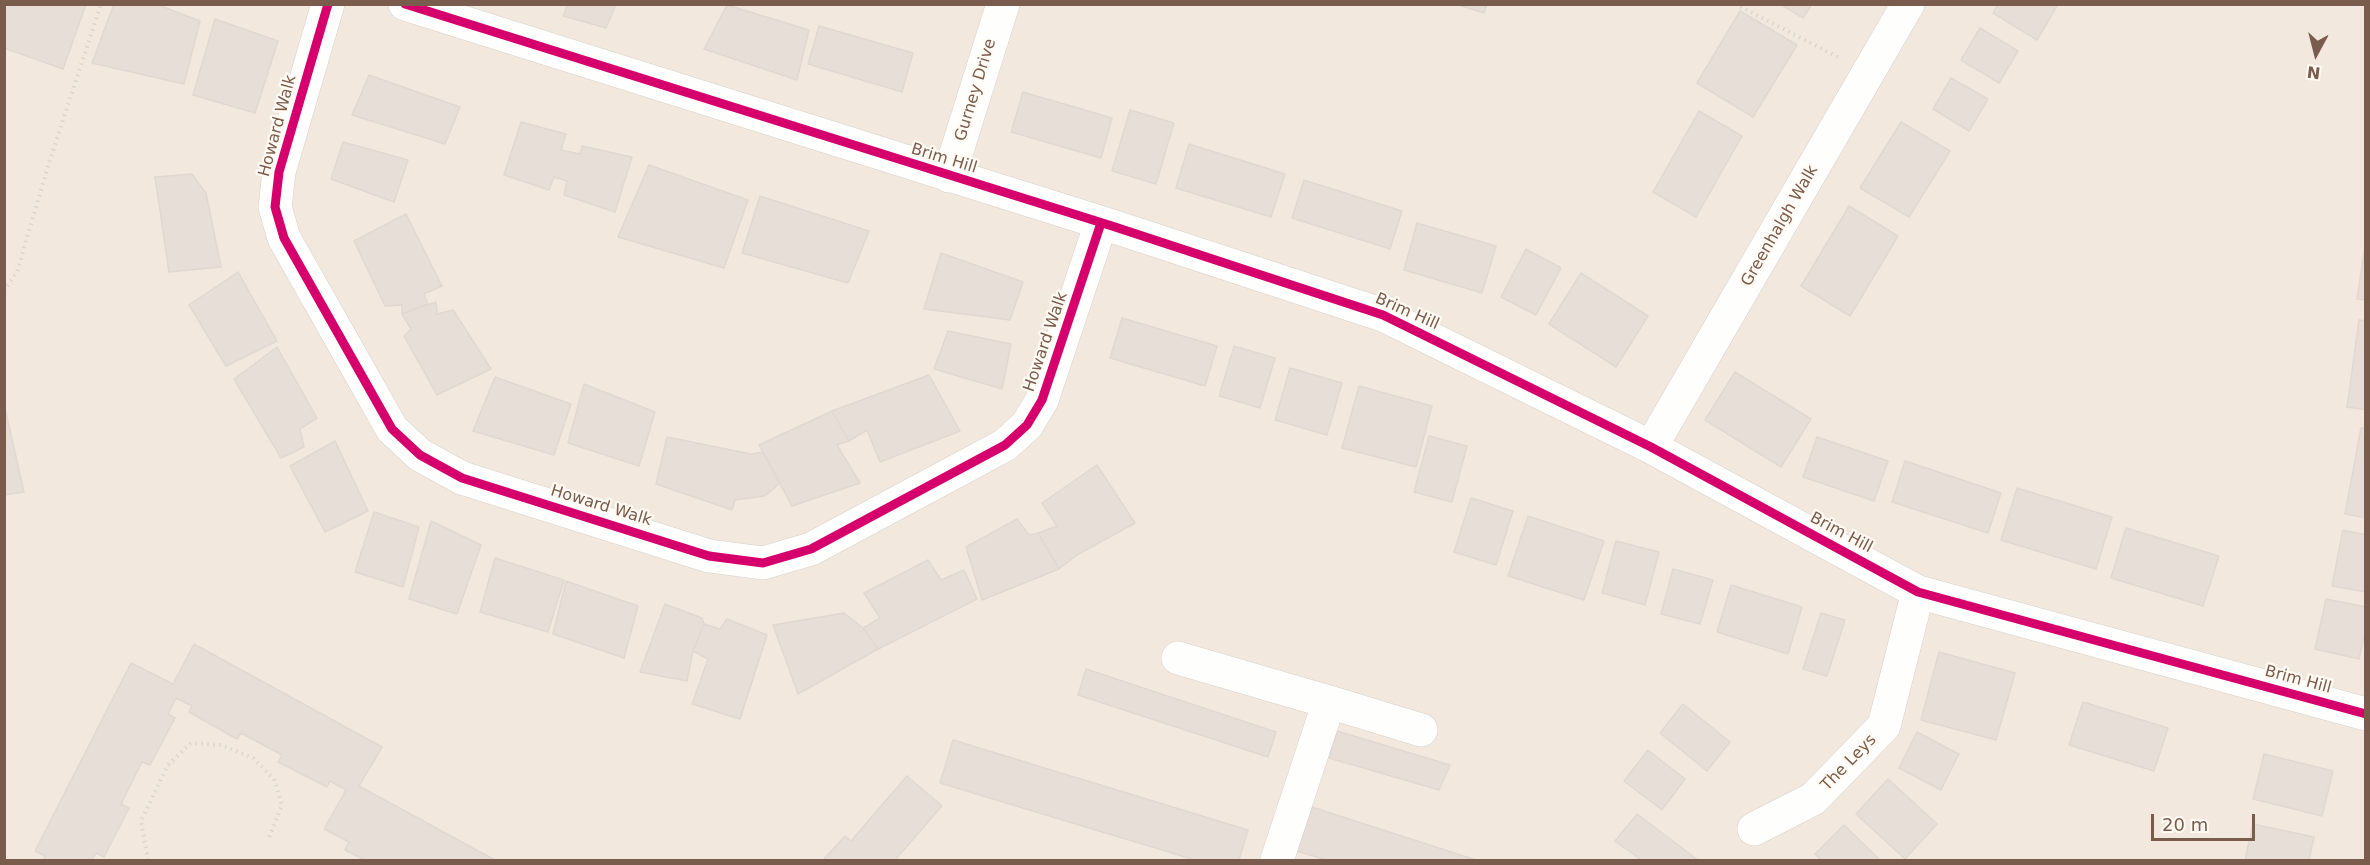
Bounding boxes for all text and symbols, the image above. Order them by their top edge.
north arrow [2286,24,2346,84]
street label: Gurney Drive [951,36,1001,144]
text: N [2306,62,2322,83]
street label: Howard Walk [255,73,301,179]
street label: Brim Hill [909,140,979,178]
street label: Greenhalgh Walk [1738,162,1822,290]
street label: Howard Walk [1020,289,1072,395]
street label: Brim Hill [1372,289,1442,335]
street label: Howard Walk [548,482,654,530]
street label: Brim Hill [1806,509,1876,557]
street label: Brim Hill [2263,662,2333,698]
street label: The Leys [1817,731,1881,795]
scale bar [2154,802,2258,840]
text: 20 m [2162,814,2208,835]

